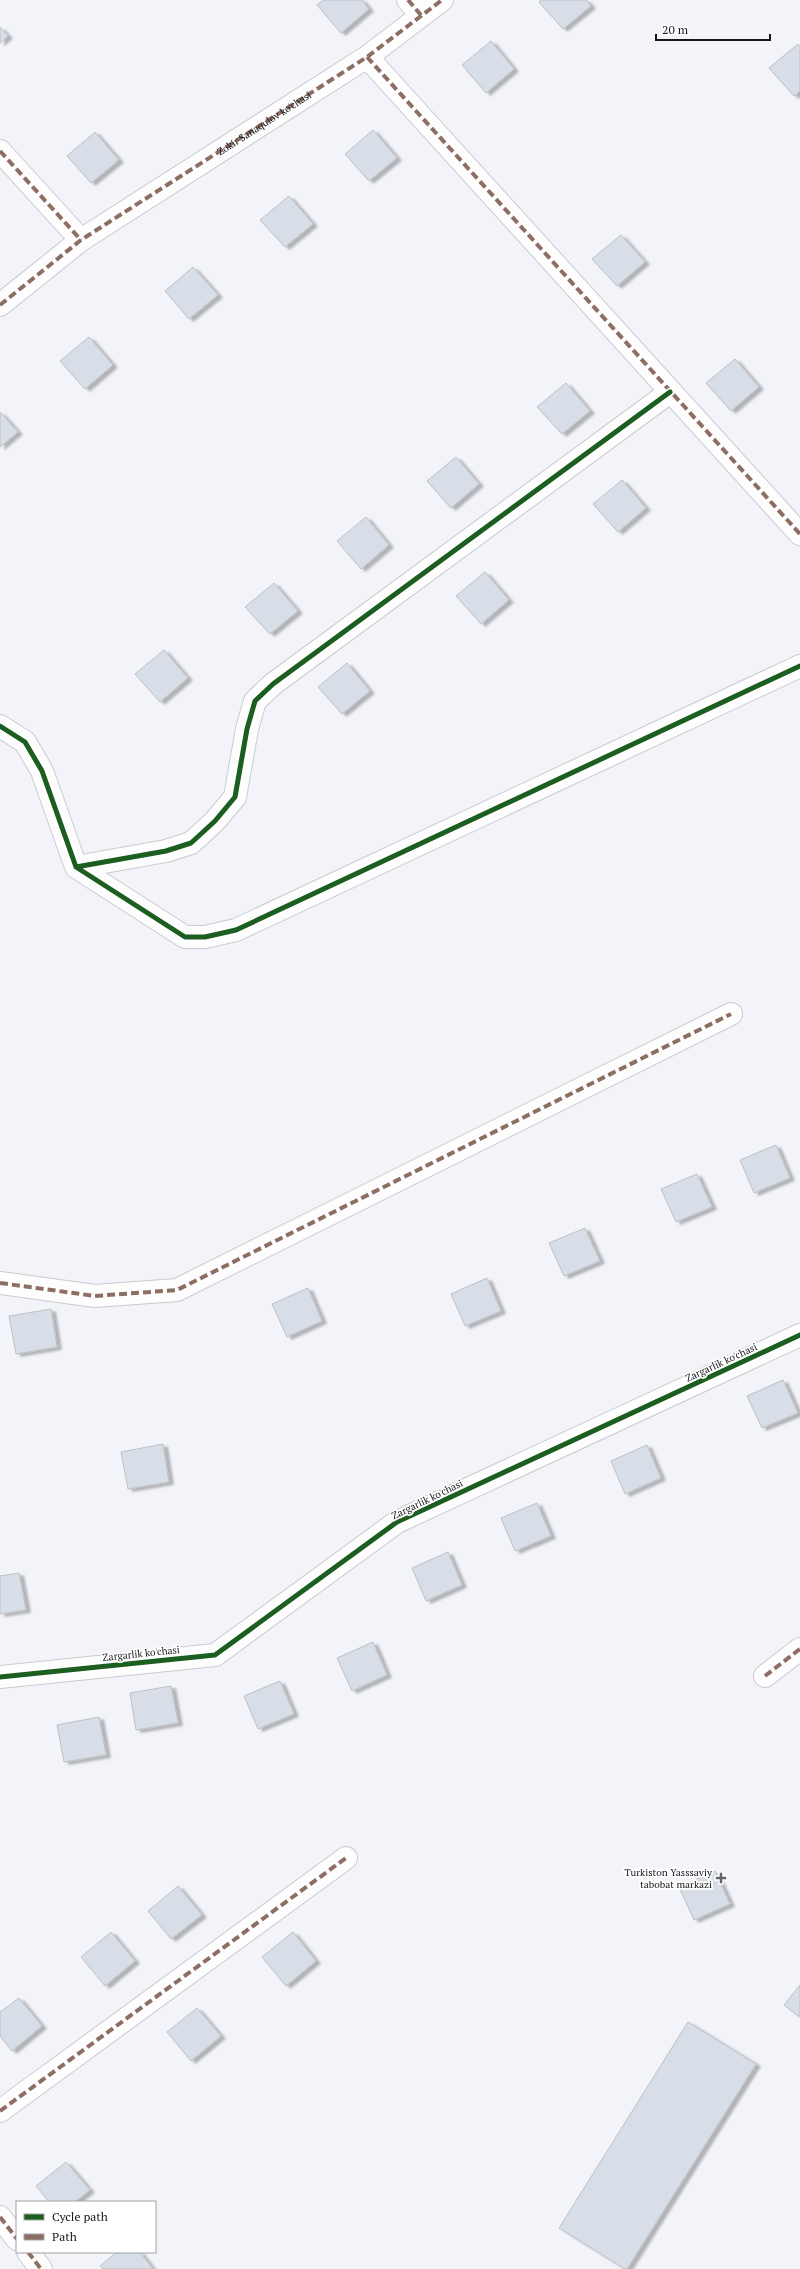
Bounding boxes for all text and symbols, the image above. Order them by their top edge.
scale bar [656,16,770,42]
text: 20 m [662,22,689,37]
street label: Zokir Sanaqulov ko'chasi [215,88,314,158]
street label: Zargarlik ko'chasi [683,1340,759,1385]
street label: Zargarlik ko'chasi [389,1477,465,1522]
street label: Zargarlik ko'chasi [102,1643,180,1664]
place label: Turkiston Yasssaviy tabobat markazi [625,1866,713,1891]
marker: Turkiston Yasssaviy tabobat markazi [715,1872,727,1884]
legend [16,2201,156,2253]
text: Cycle path [52,2209,108,2224]
text: Path [52,2229,77,2244]

